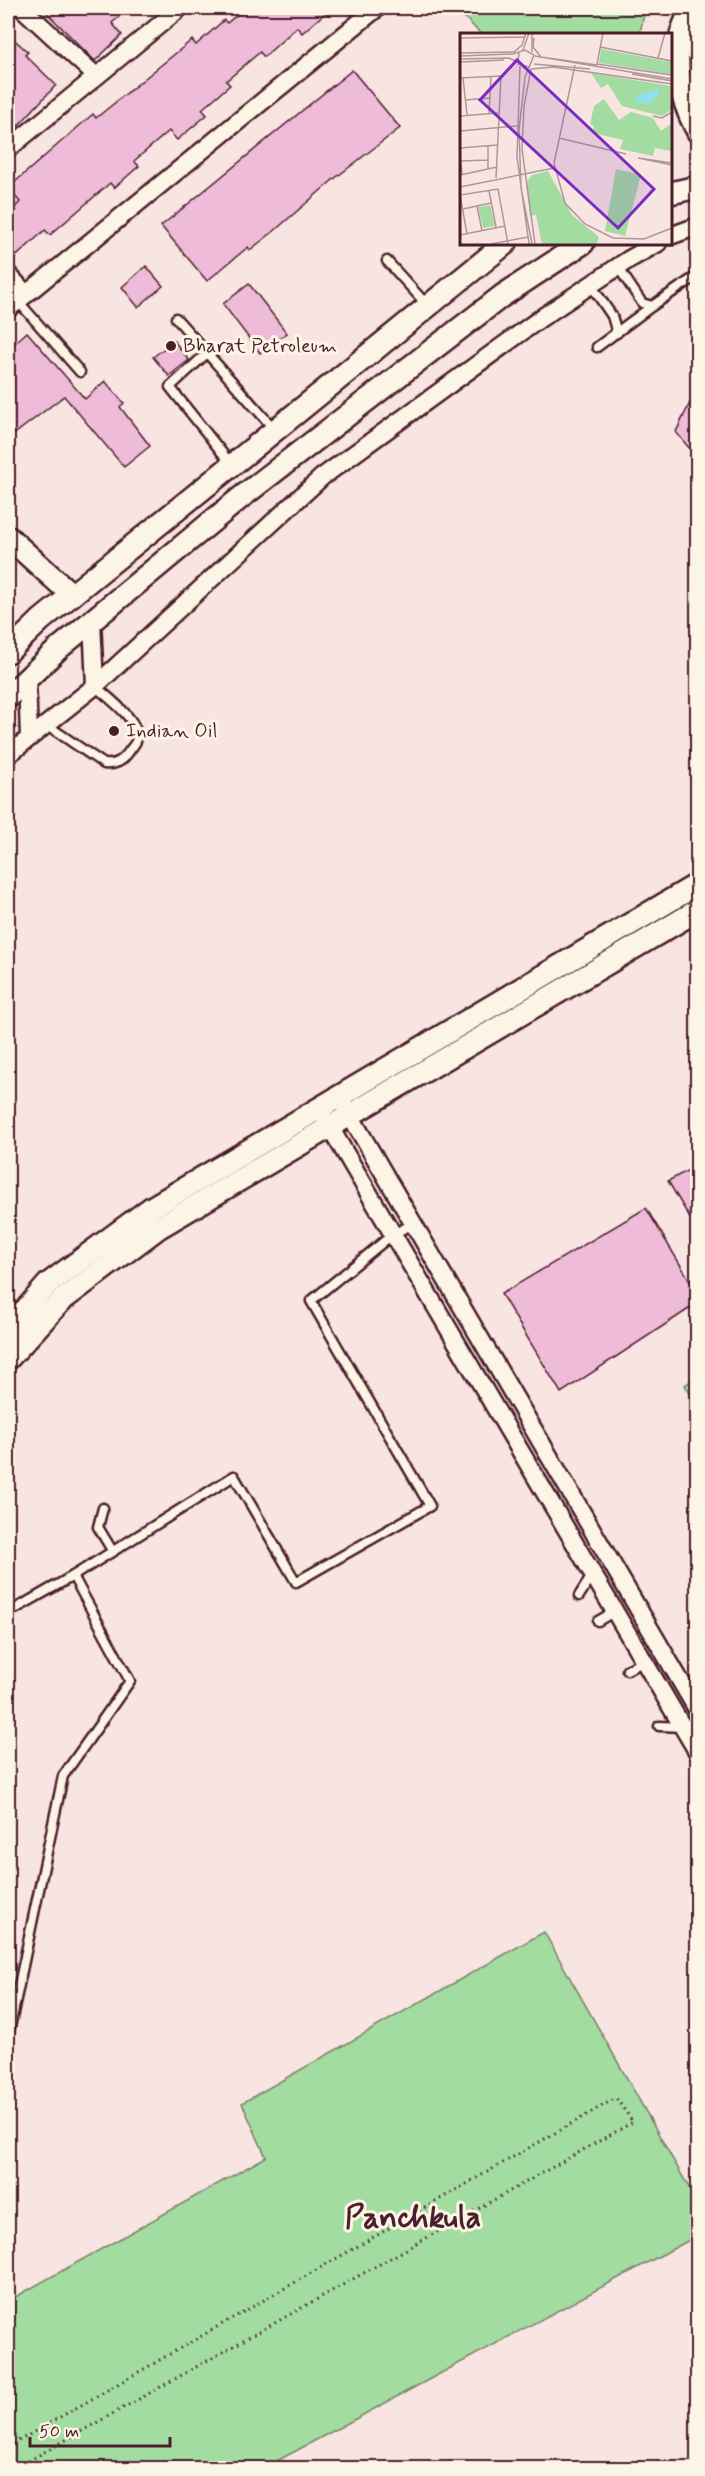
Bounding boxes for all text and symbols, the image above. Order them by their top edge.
inset map [460,33,672,244]
place label: Bharat Petroleum [183,333,337,360]
marker: Bharat Petroleum [164,339,178,353]
place label: Indian Oil [126,718,217,745]
marker: Indian Oil [107,724,121,738]
district label: Panchkula [345,2197,481,2239]
scale bar [30,2410,170,2448]
text: 50 m [39,2420,79,2444]

